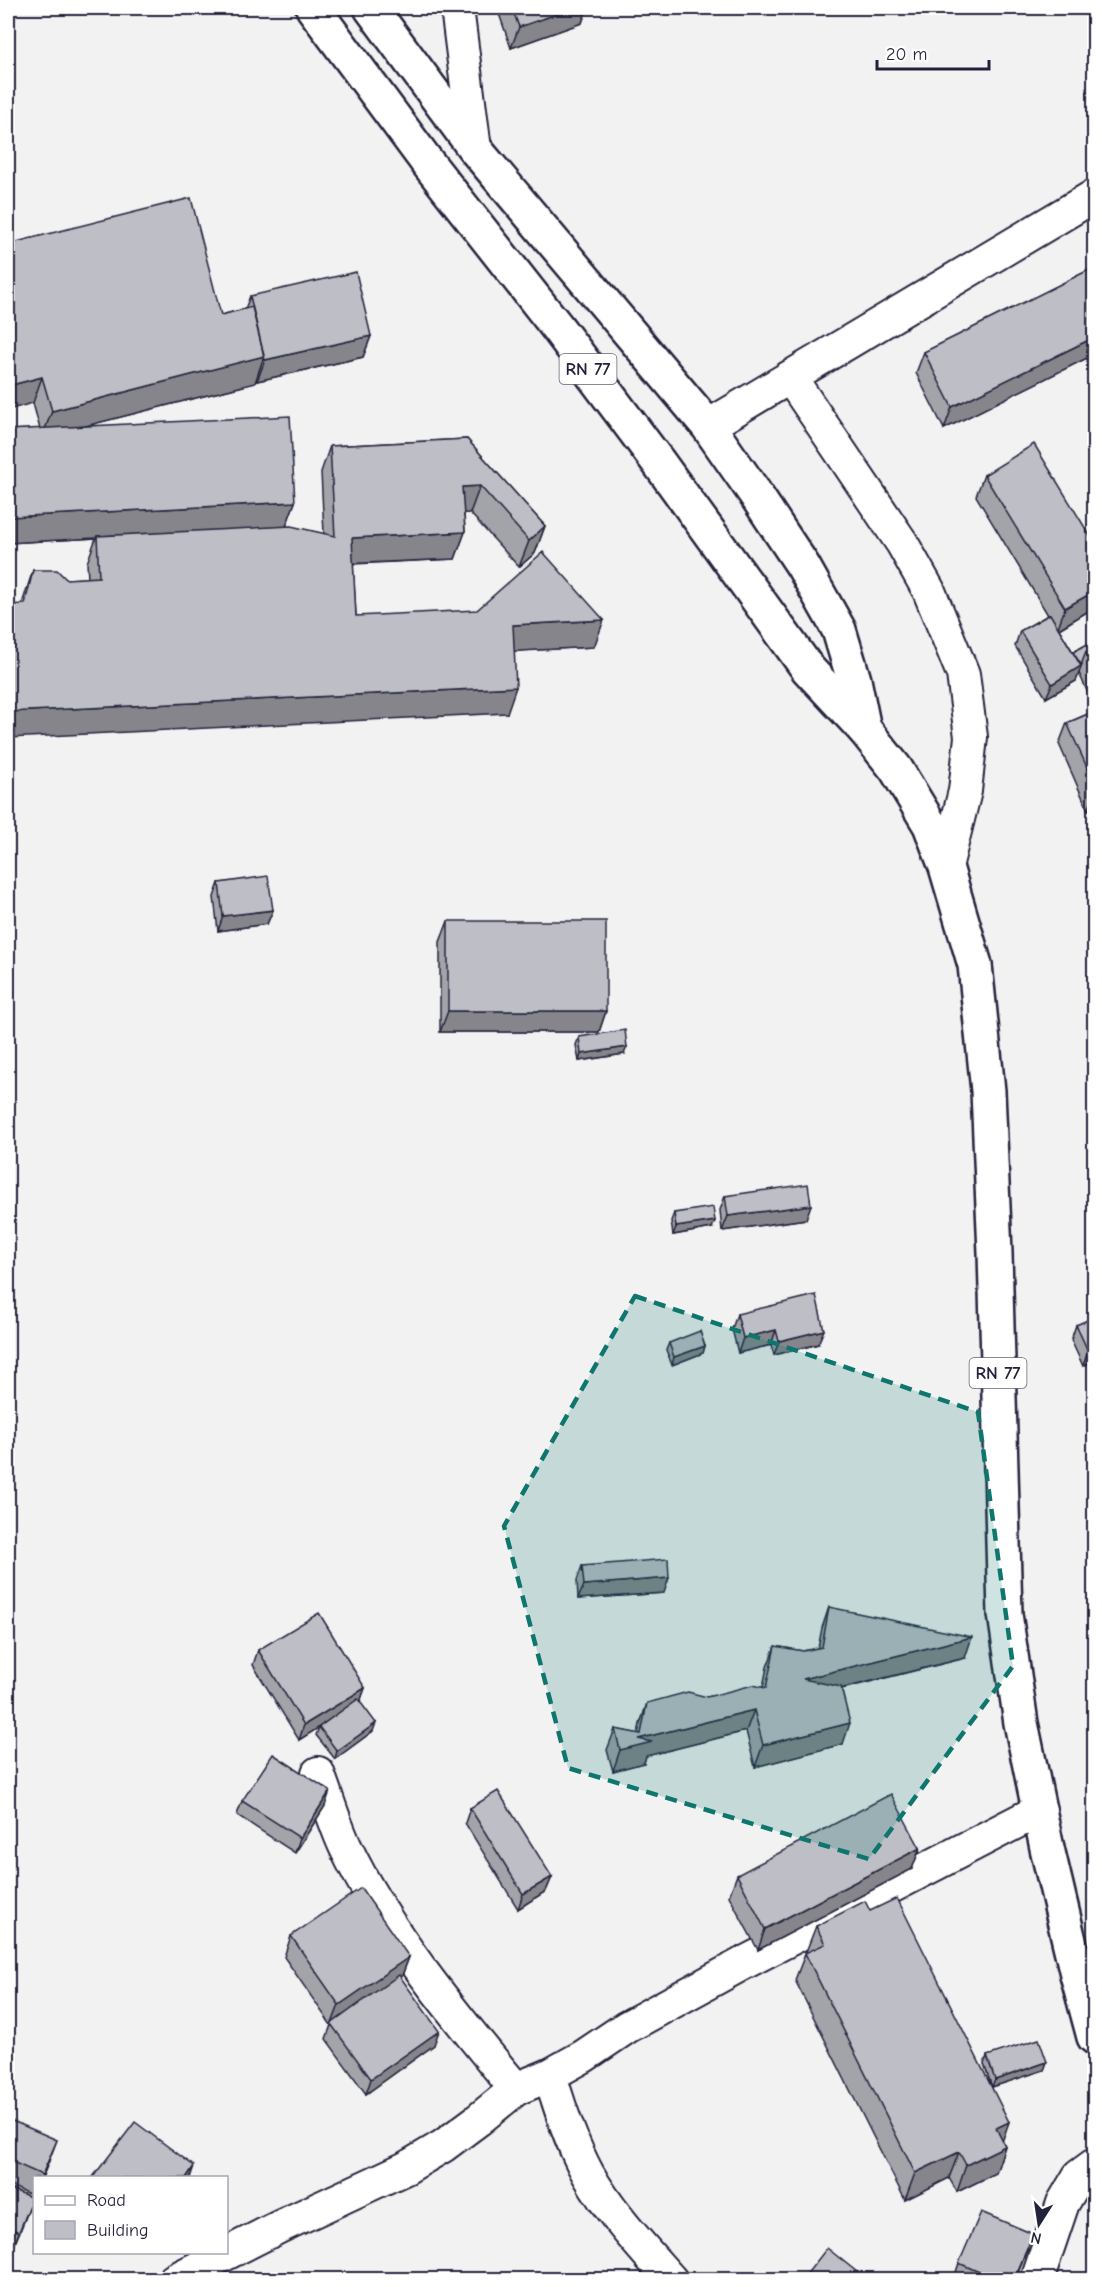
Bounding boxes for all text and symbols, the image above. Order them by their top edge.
scale bar [877,33,990,71]
text: 20 m [886,44,927,65]
road number: RN 77 [560,354,616,384]
road number: RN 77 [970,1358,1026,1388]
legend [33,2176,228,2254]
text: Road [87,2190,126,2211]
north arrow [1009,2194,1069,2254]
text: Building [87,2220,149,2241]
text: N [1029,2228,1043,2248]

